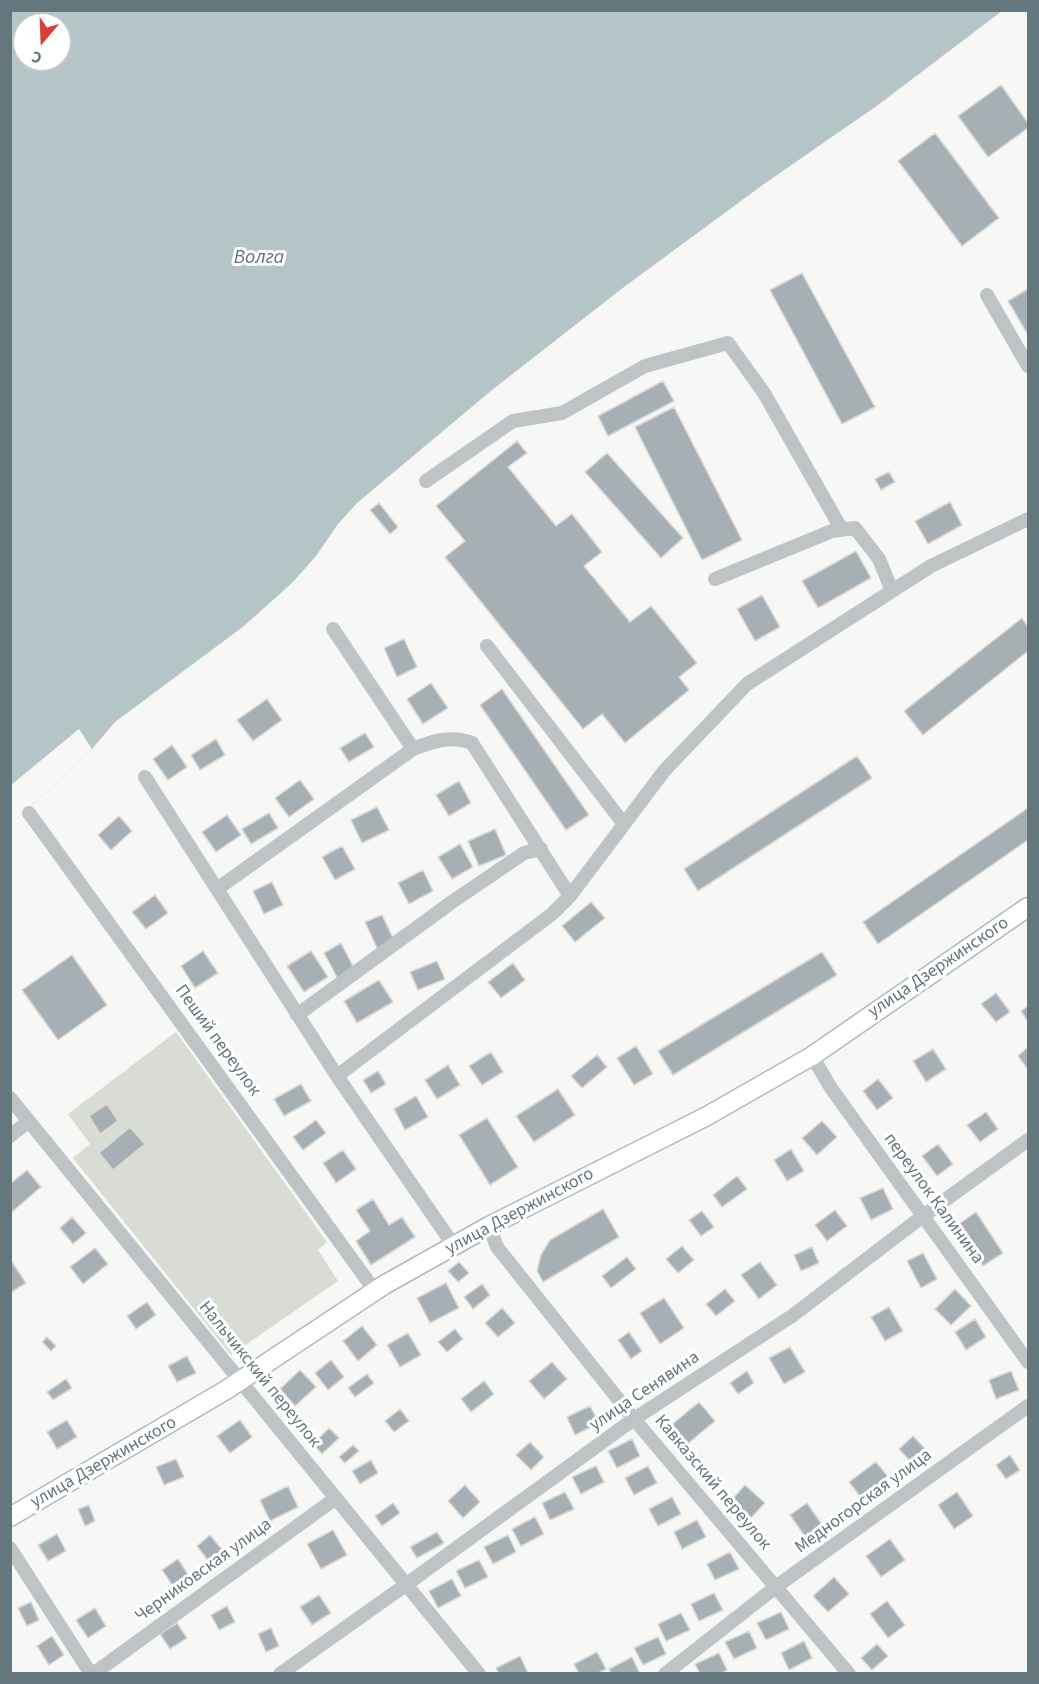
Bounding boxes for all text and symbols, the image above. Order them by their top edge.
north arrow [12,12,72,72]
text: С [29,45,45,69]
water label: Волга [234,247,284,271]
street label: улица Дзержинского [865,913,1013,1023]
street label: Пеший переулок [169,981,265,1101]
street label: переулок Калинина [878,1129,988,1269]
street label: улица Дзержинского [442,1164,598,1260]
street label: Нальчикский переулок [193,1297,325,1453]
street label: улица Сенявина [586,1347,704,1437]
street label: Кавказский переулок [649,1411,775,1555]
street label: улица Дзержинского [27,1412,181,1514]
street label: Медногорская улица [791,1445,937,1559]
street label: Черниковская улица [132,1514,276,1628]

